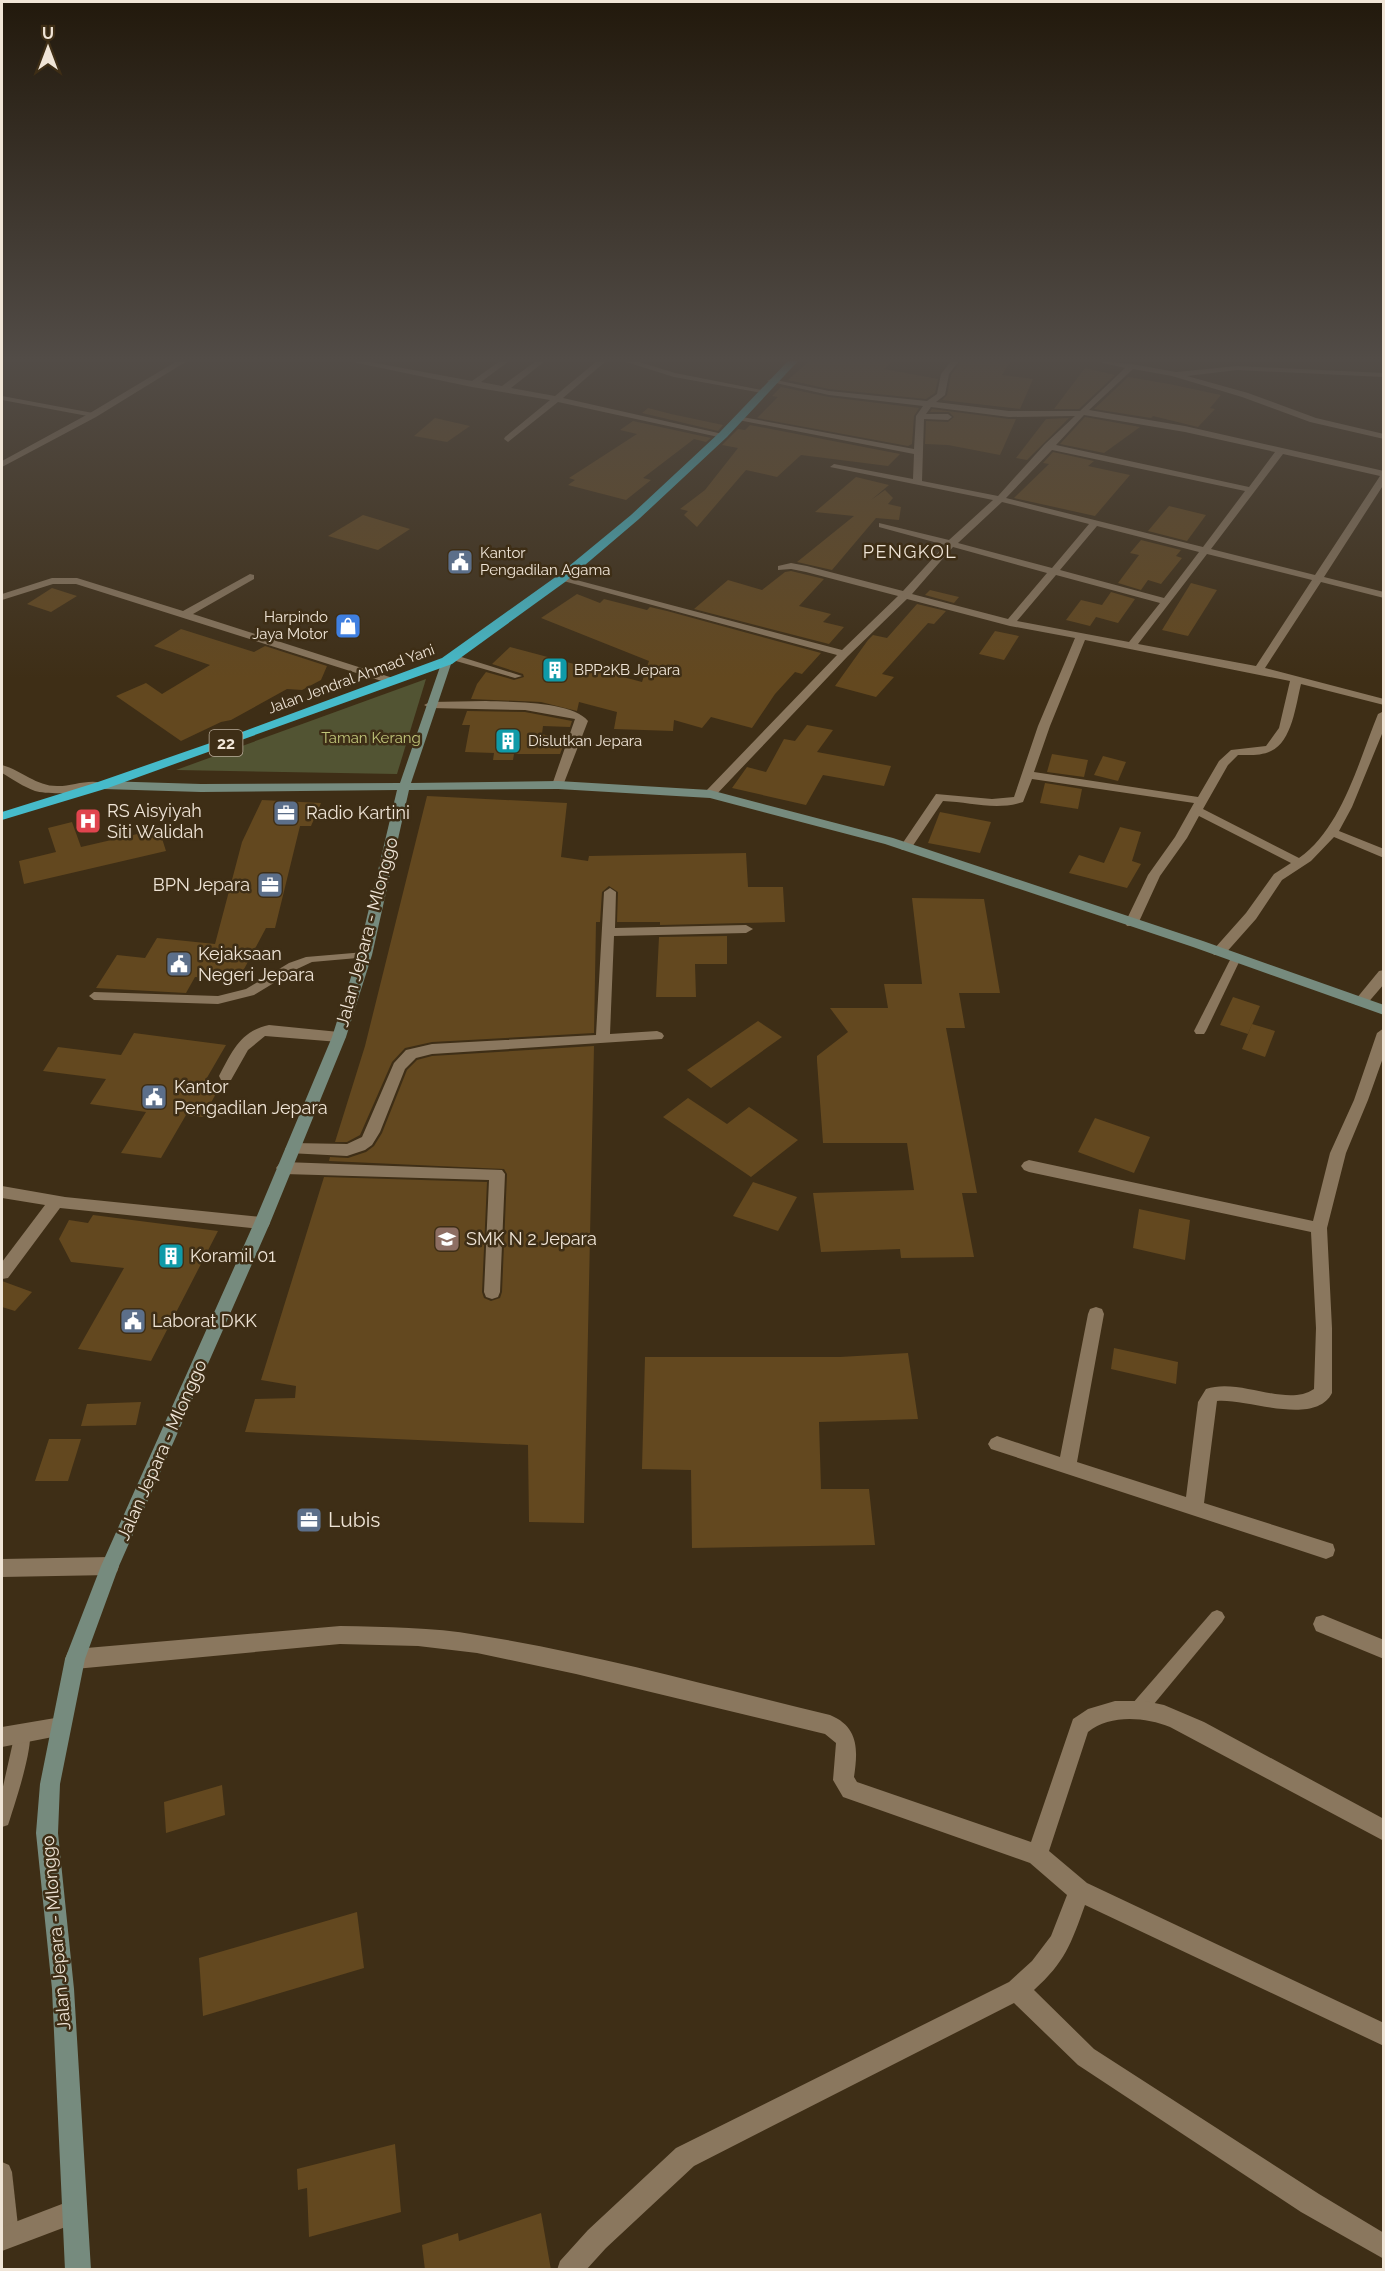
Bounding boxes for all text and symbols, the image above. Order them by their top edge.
north arrow [18,18,78,78]
text: U [42,24,54,43]
district label: PENGKOL [863,541,957,562]
place label: Kantor Pengadilan Agama [480,544,610,579]
public building icon: Kantor Pengadilan Agama [445,547,475,577]
place label: Harpindo Jaya Motor [252,608,329,643]
shop icon: Harpindo Jaya Motor [333,611,363,641]
street label: Jalan Jendral Ahmad Yani [265,640,437,718]
building icon: BPP2KB Jepara [540,655,570,685]
place label: BPP2KB Jepara [574,661,680,679]
building icon: Dislutkan Jepara [493,726,523,756]
park label: Taman Kerang [321,729,421,747]
road number: 22 [210,730,242,756]
place label: Dislutkan Jepara [528,732,642,750]
office icon: Radio Kartini [271,798,301,828]
place label: RS Aisyiyah Siti Walidah [107,800,204,842]
place label: Radio Kartini [306,802,410,823]
hospital icon: RS Aisyiyah Siti Walidah [73,806,103,836]
street label: Jalan Jepara - Mlonggo [331,835,402,1029]
office icon: BPN Jepara [255,870,285,900]
place label: BPN Jepara [153,874,250,895]
place label: Kejaksaan Negeri Jepara [198,943,314,985]
public building icon: Kejaksaan Negeri Jepara [164,949,194,979]
place label: Kantor Pengadilan Jepara [174,1076,328,1118]
public building icon: Kantor Pengadilan Jepara [139,1082,169,1112]
school or university icon: SMK N 2 Jepara [432,1224,462,1254]
place label: SMK N 2 Jepara [466,1228,597,1249]
building icon: Koramil 01 [156,1241,186,1271]
place label: Koramil 01 [190,1245,276,1266]
public building icon: Laborat DKK [118,1306,148,1336]
place label: Laborat DKK [152,1310,257,1331]
street label: Jalan Jepara - Mlonggo [112,1356,211,1543]
office icon: Lubis [294,1505,324,1535]
place label: Lubis [328,1507,380,1532]
street label: Jalan Jepara - Mlonggo [37,1835,74,2031]

